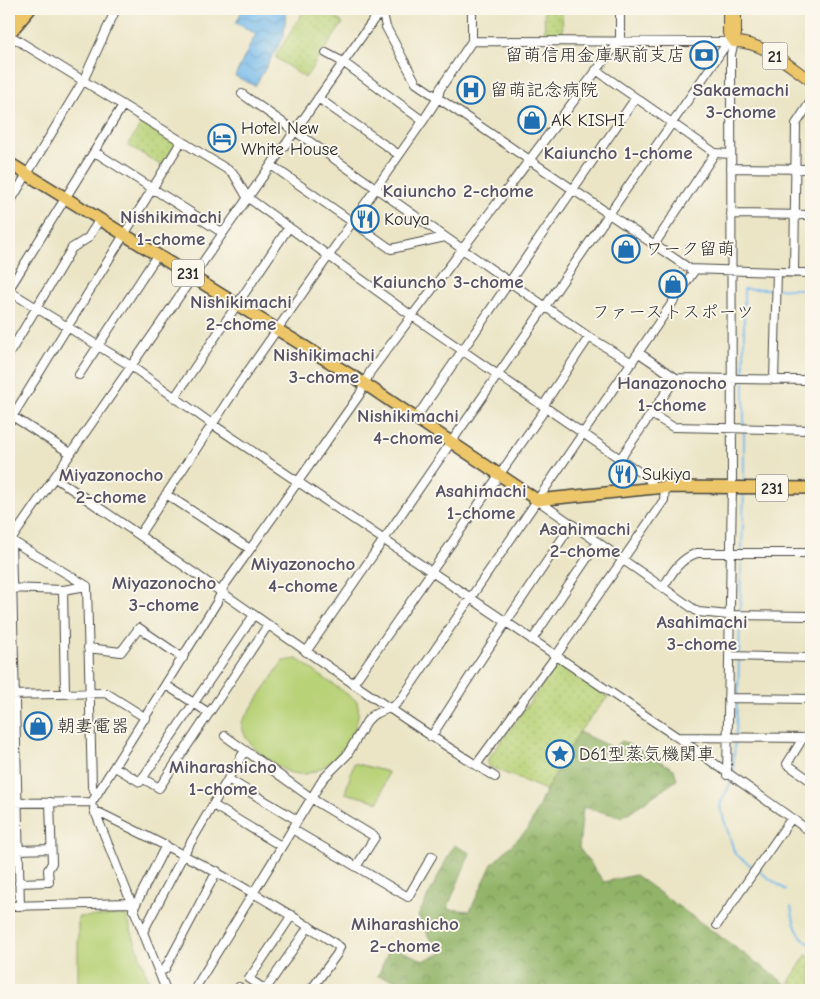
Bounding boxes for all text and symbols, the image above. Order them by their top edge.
bank icon: 留萌信用金庫駅前支店 [689,40,719,70]
road number: 21 [762,42,788,70]
place label: 留萌信用金庫駅前支店 [505,45,685,66]
hospital icon: 留萌記念病院 [456,75,486,105]
district label: Sakaemachi 3-chome [693,79,789,123]
place label: 留萌記念病院 [490,80,598,101]
shop icon: AK KISHI [517,105,547,135]
place label: AK KISHI [551,110,625,131]
place label: Hotel New White House [241,118,338,160]
hotel icon: Hotel New White House [207,123,237,153]
district label: Kaiuncho 1-chome [543,142,693,164]
district label: Kaiuncho 2-chome [382,180,534,202]
restaurant icon: Kouya [350,204,380,234]
district label: Nishikimachi 1-chome [120,206,222,250]
place label: Kouya [384,209,430,230]
shop icon: ワーク留萌 [611,234,641,264]
place label: ワーク留萌 [645,239,735,260]
road number: 231 [172,260,204,286]
shop icon: ファーストスポーツ [658,269,688,299]
district label: Kaiuncho 3-chome [372,271,524,293]
district label: Nishikimachi 2-chome [190,291,292,335]
place label: ファーストスポーツ [592,302,754,323]
district label: Nishikimachi 3-chome [273,344,375,388]
district label: Hanazonocho 1-chome [617,372,727,416]
district label: Nishikimachi 4-chome [357,405,459,449]
restaurant icon: Sukiya [608,459,638,489]
district label: Miyazonocho 2-chome [59,464,163,508]
place label: Sukiya [642,464,691,485]
road number: 231 [756,474,788,502]
district label: Asahimachi 1-chome [435,480,527,524]
district label: Asahimachi 2-chome [539,518,631,562]
district label: Miyazonocho 4-chome [251,553,355,597]
district label: Miyazonocho 3-chome [112,572,216,616]
district label: Asahimachi 3-chome [656,611,748,655]
shop icon: 朝妻電器 [23,711,53,741]
place label: 朝妻電器 [57,716,129,737]
place icon: D61型蒸気機関車 [545,739,575,769]
place label: D61型蒸気機関車 [579,744,715,765]
district label: Miharashicho 1-chome [169,756,277,800]
district label: Miharashicho 2-chome [351,913,459,957]

